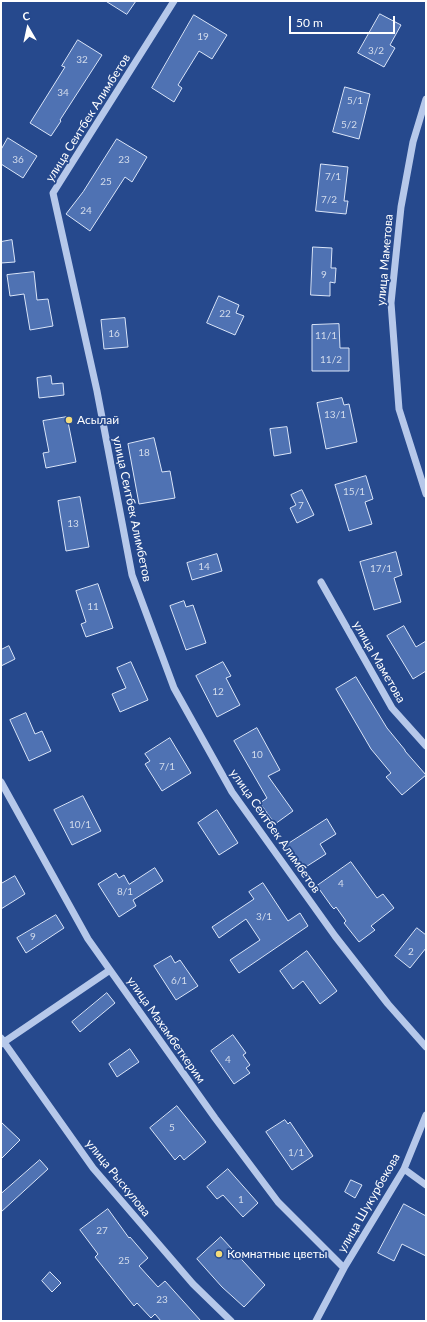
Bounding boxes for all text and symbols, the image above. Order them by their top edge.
north arrow [8,8,48,48]
scale bar [291,8,397,34]
text: С [21,9,31,23]
text: 50 m [296,15,323,30]
house number: 19 [197,31,209,43]
house number: 3/2 [368,45,384,57]
street label: улица Сеитбек Алимбетов [43,51,133,185]
house number: 32 [76,54,88,66]
house number: 34 [57,87,69,99]
house number: 5/1 [347,95,363,107]
house number: 5/2 [341,119,357,131]
house number: 36 [12,154,24,166]
house number: 23 [118,154,130,166]
house number: 7/1 [325,171,341,183]
house number: 25 [100,176,112,188]
house number: 7/2 [321,194,337,206]
house number: 24 [80,205,92,217]
street label: улица Маметова [374,214,396,306]
house number: 9 [321,269,327,281]
house number: 22 [219,308,231,320]
house number: 16 [108,328,120,340]
house number: 11/1 [315,330,337,342]
house number: 11/2 [320,354,342,366]
house number: 13/1 [324,409,346,421]
place label: Асылай [77,413,119,427]
marker: Асылай [64,415,74,425]
street label: улица Сеитбек Алимбетов [110,435,154,583]
house number: 18 [138,447,150,459]
house number: 15/1 [343,486,365,498]
house number: 7 [298,500,304,512]
house number: 13 [67,518,79,530]
house number: 14 [198,561,210,573]
house number: 17/1 [370,563,392,575]
house number: 11 [87,601,99,613]
street label: улица Маметова [350,619,408,705]
house number: 12 [212,686,224,698]
house number: 10 [251,749,263,761]
house number: 7/1 [159,761,175,773]
street label: улица Сеитбек Алимбетов [227,766,323,896]
house number: 10/1 [69,819,91,831]
house number: 4 [338,878,344,890]
house number: 8/1 [117,886,133,898]
house number: 3/1 [256,911,272,923]
house number: 9 [30,931,36,943]
house number: 2 [408,946,414,958]
street label: улица Махамбеткерим [124,974,208,1086]
house number: 6/1 [171,975,187,987]
house number: 4 [225,1054,231,1066]
house number: 5 [169,1122,175,1134]
street label: улица Рыскулова [83,1137,153,1219]
house number: 1/1 [288,1147,304,1159]
street label: улица Шукурбекова [335,1151,403,1255]
house number: 1 [238,1194,244,1206]
house number: 27 [96,1225,108,1237]
place label: Комнатные цветы [227,1247,327,1261]
marker: Комнатные цветы [214,1249,224,1259]
house number: 25 [118,1255,130,1267]
house number: 23 [156,1294,168,1306]

